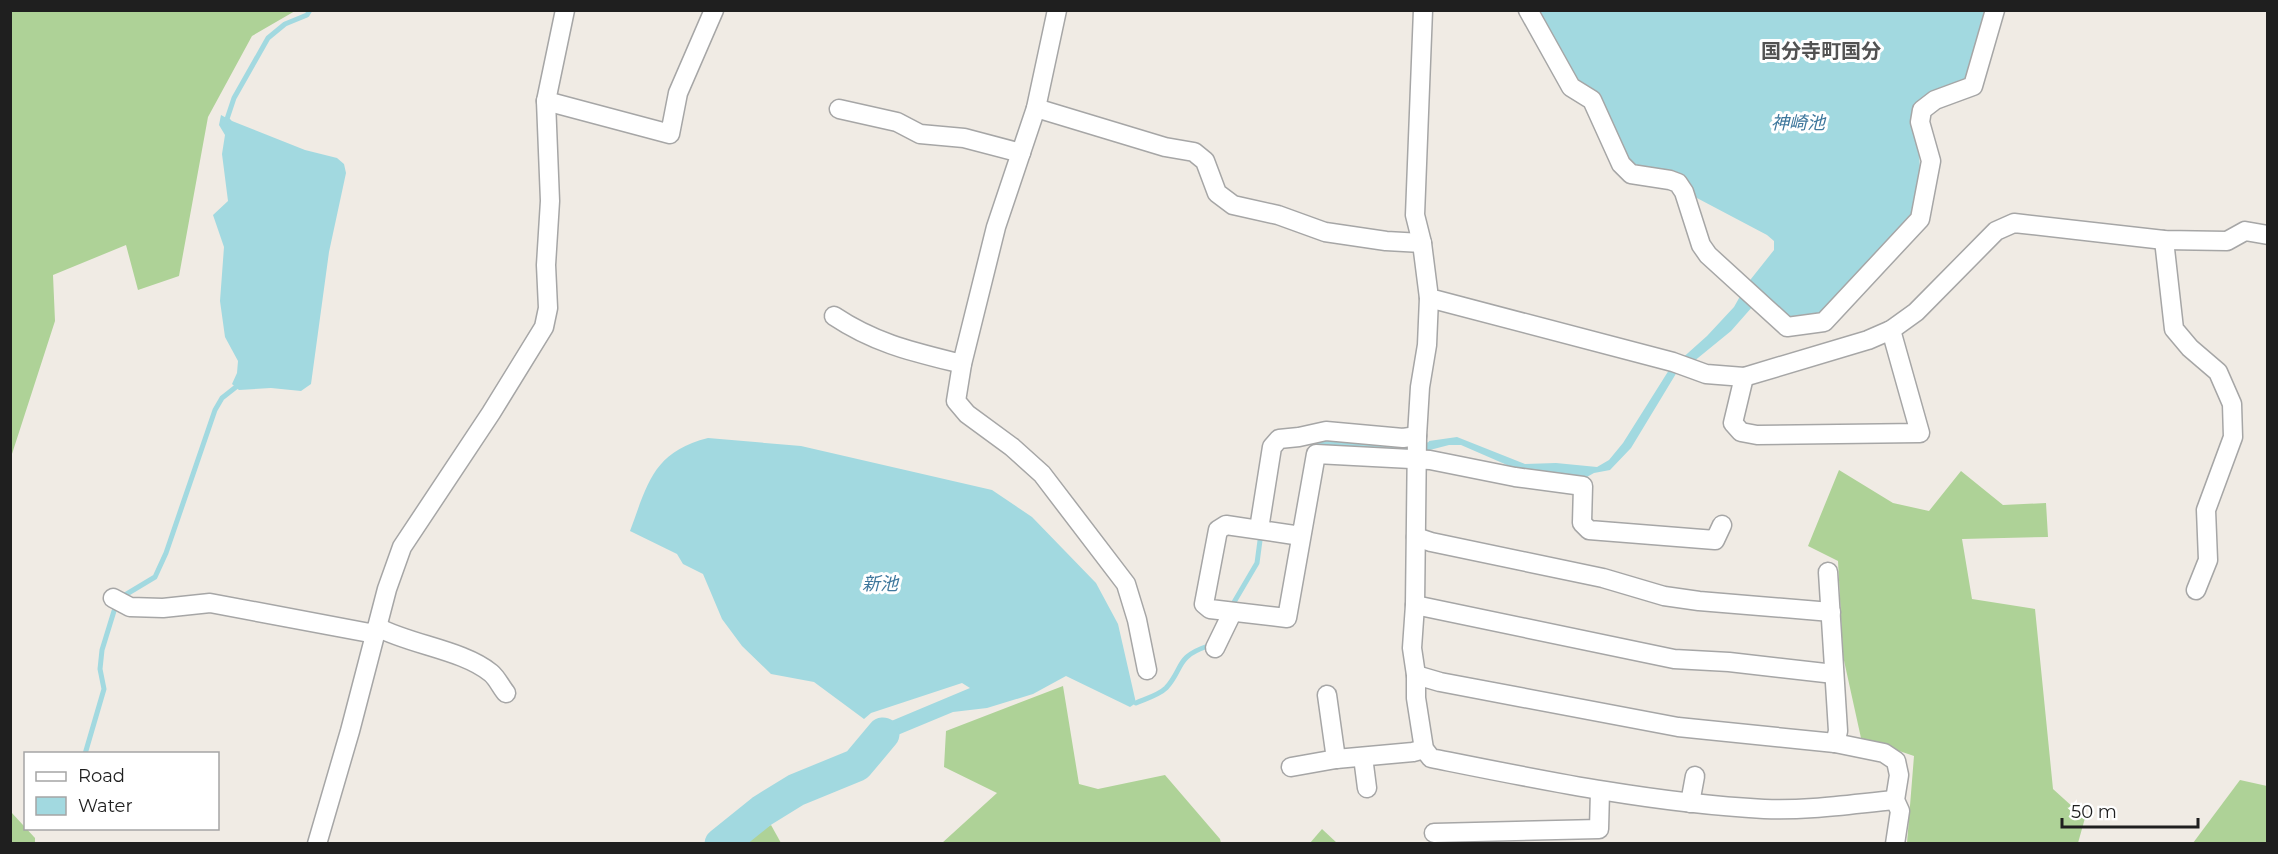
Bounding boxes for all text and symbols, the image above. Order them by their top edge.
district label: 国分寺町国分 [1761,39,1881,63]
water label: 神崎池 [1771,112,1827,134]
water label: 新池 [862,573,900,595]
legend [24,752,219,830]
text: Road [78,765,125,787]
scale bar [2062,791,2198,829]
text: Water [78,795,133,817]
text: 50 m [2071,801,2117,823]

